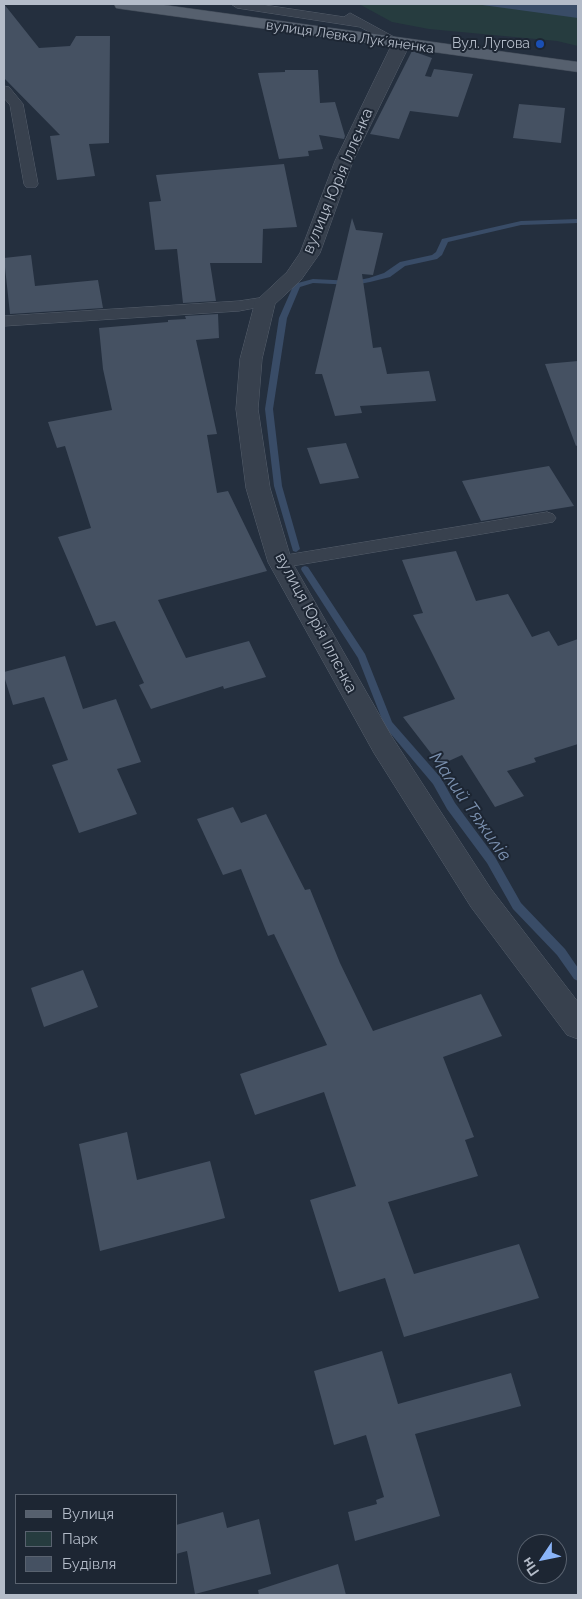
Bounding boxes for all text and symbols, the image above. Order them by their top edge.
street label: вулиця Левка Лукʼяненка [265,17,435,57]
place label: Вул. Лугова [452,36,530,52]
marker: Вул. Лугова [534,38,546,50]
street label: вулиця Юрія Іллєнка [299,105,377,257]
street label: вулиця Юрія Іллєнка [271,550,361,696]
water label: Малий Тяжилів [424,748,516,866]
legend [15,1494,178,1584]
text: Вулиця [62,1505,114,1523]
text: Парк [62,1530,98,1548]
north arrow [517,1534,567,1584]
text: Будівля [62,1555,116,1573]
text: Пн [519,1555,542,1579]

